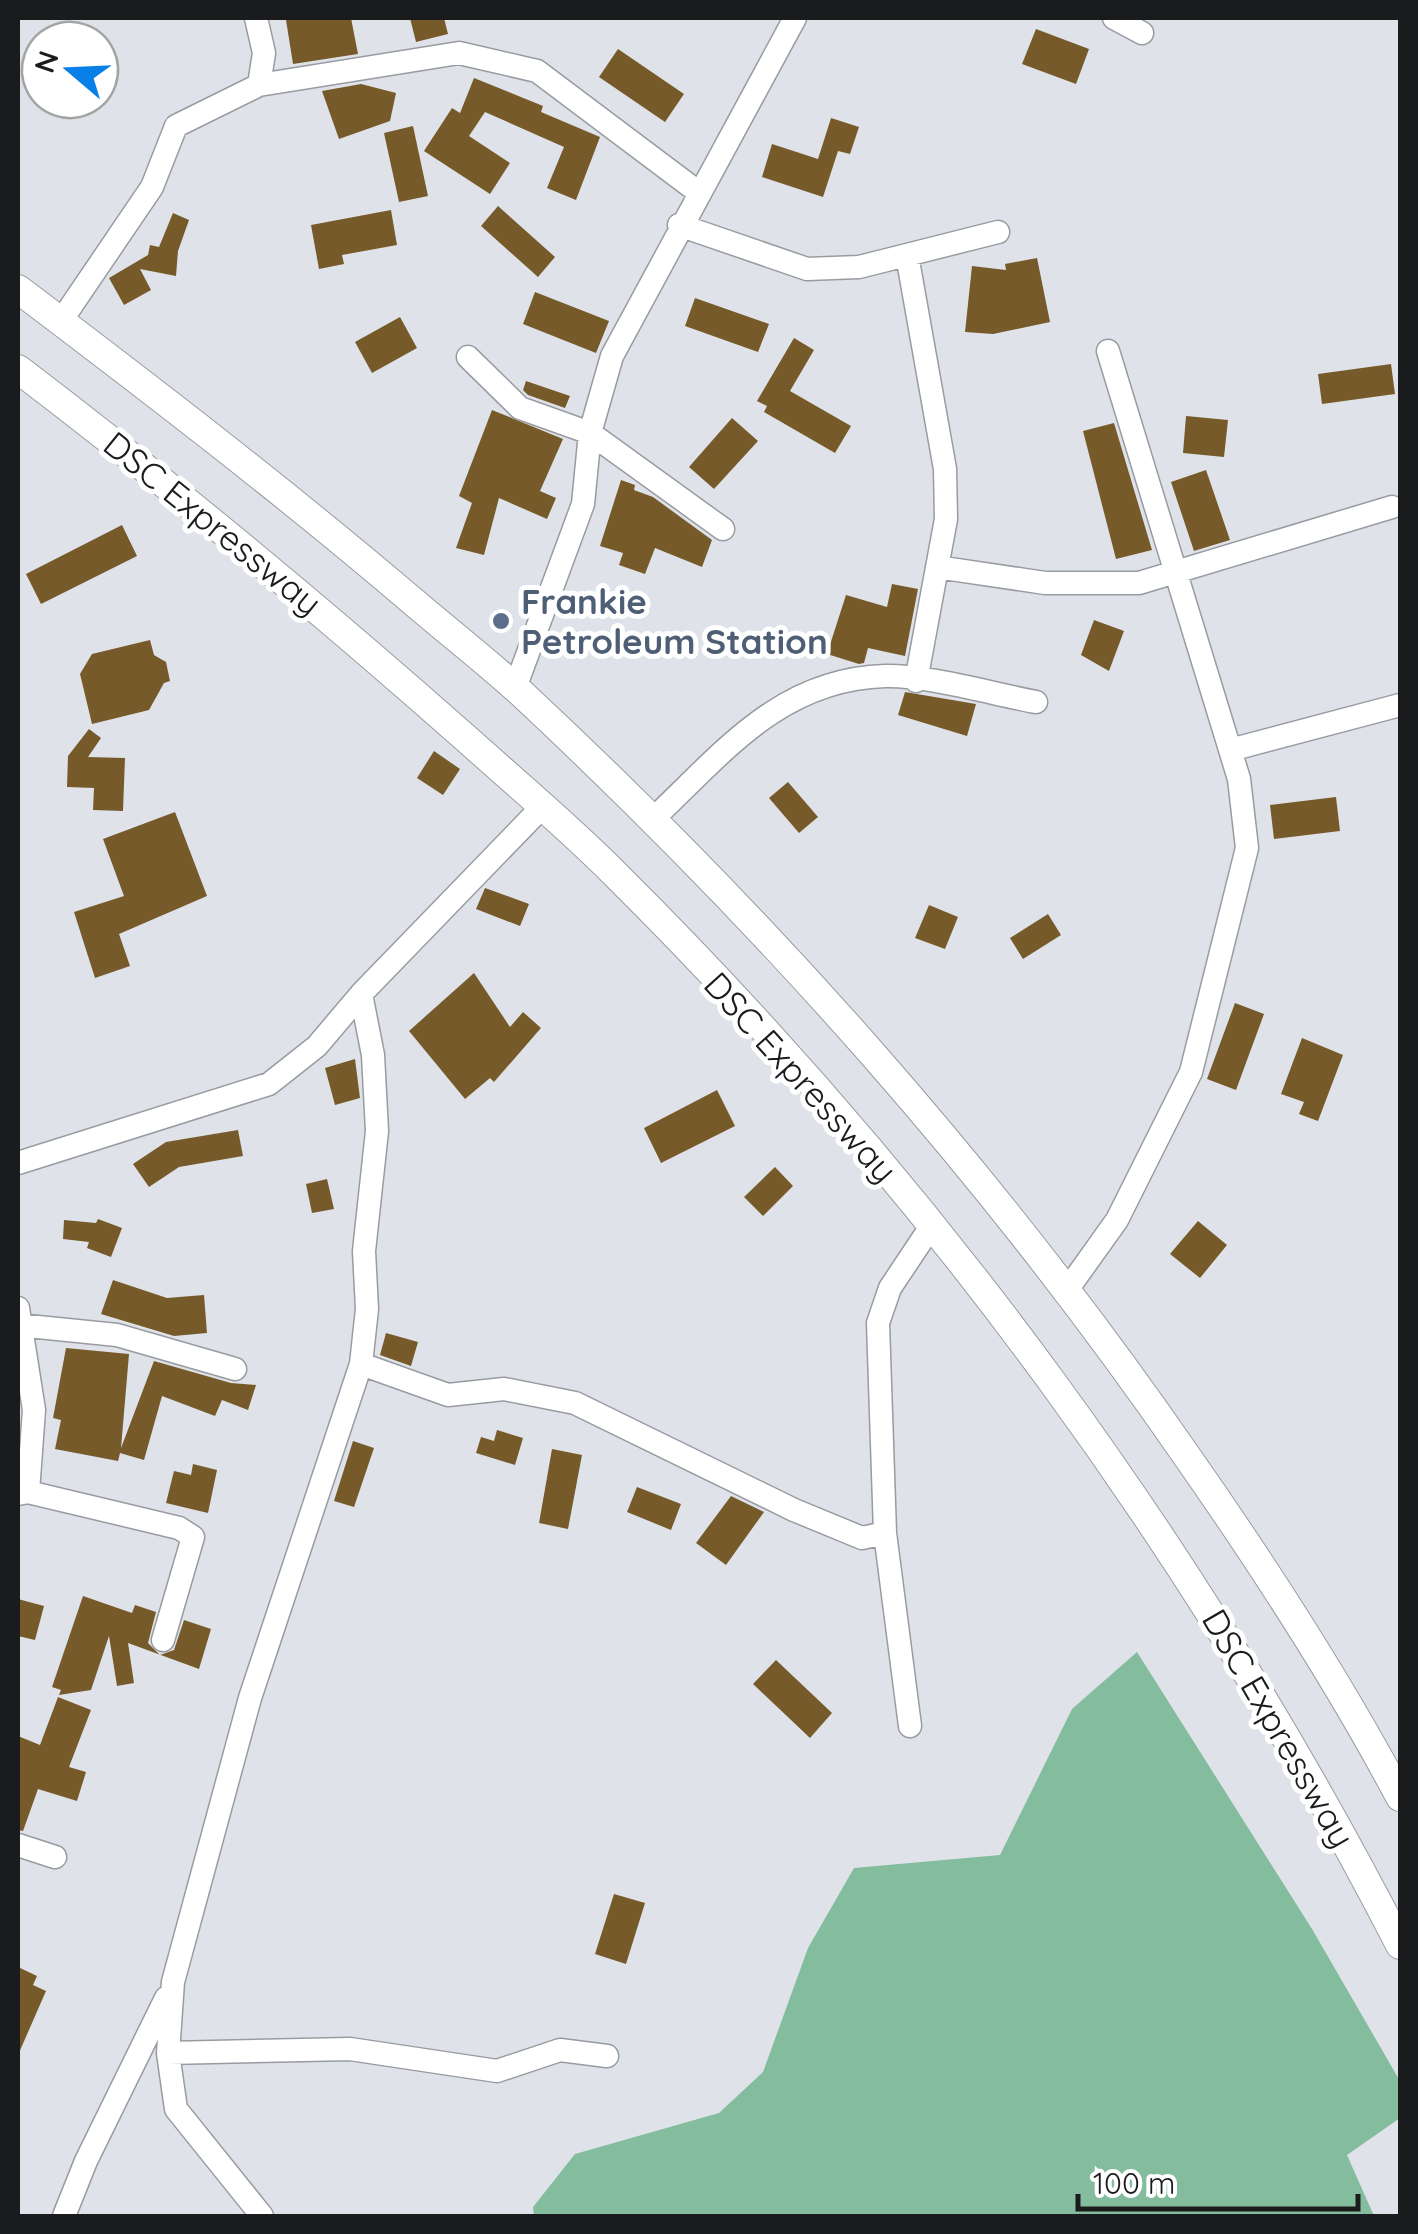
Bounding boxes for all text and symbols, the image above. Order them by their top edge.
north arrow [20,20,120,120]
text: N [26,46,66,77]
street label: DSC Expressway [95,422,331,624]
place label: Frankie Petroleum Station [521,579,828,663]
marker: Frankie Petroleum Station [490,610,512,632]
street label: DSC Expressway [695,963,907,1191]
street label: DSC Expressway [1193,1601,1365,1855]
scale bar [1078,2149,1358,2211]
text: 100 m [1093,2164,1175,2202]

